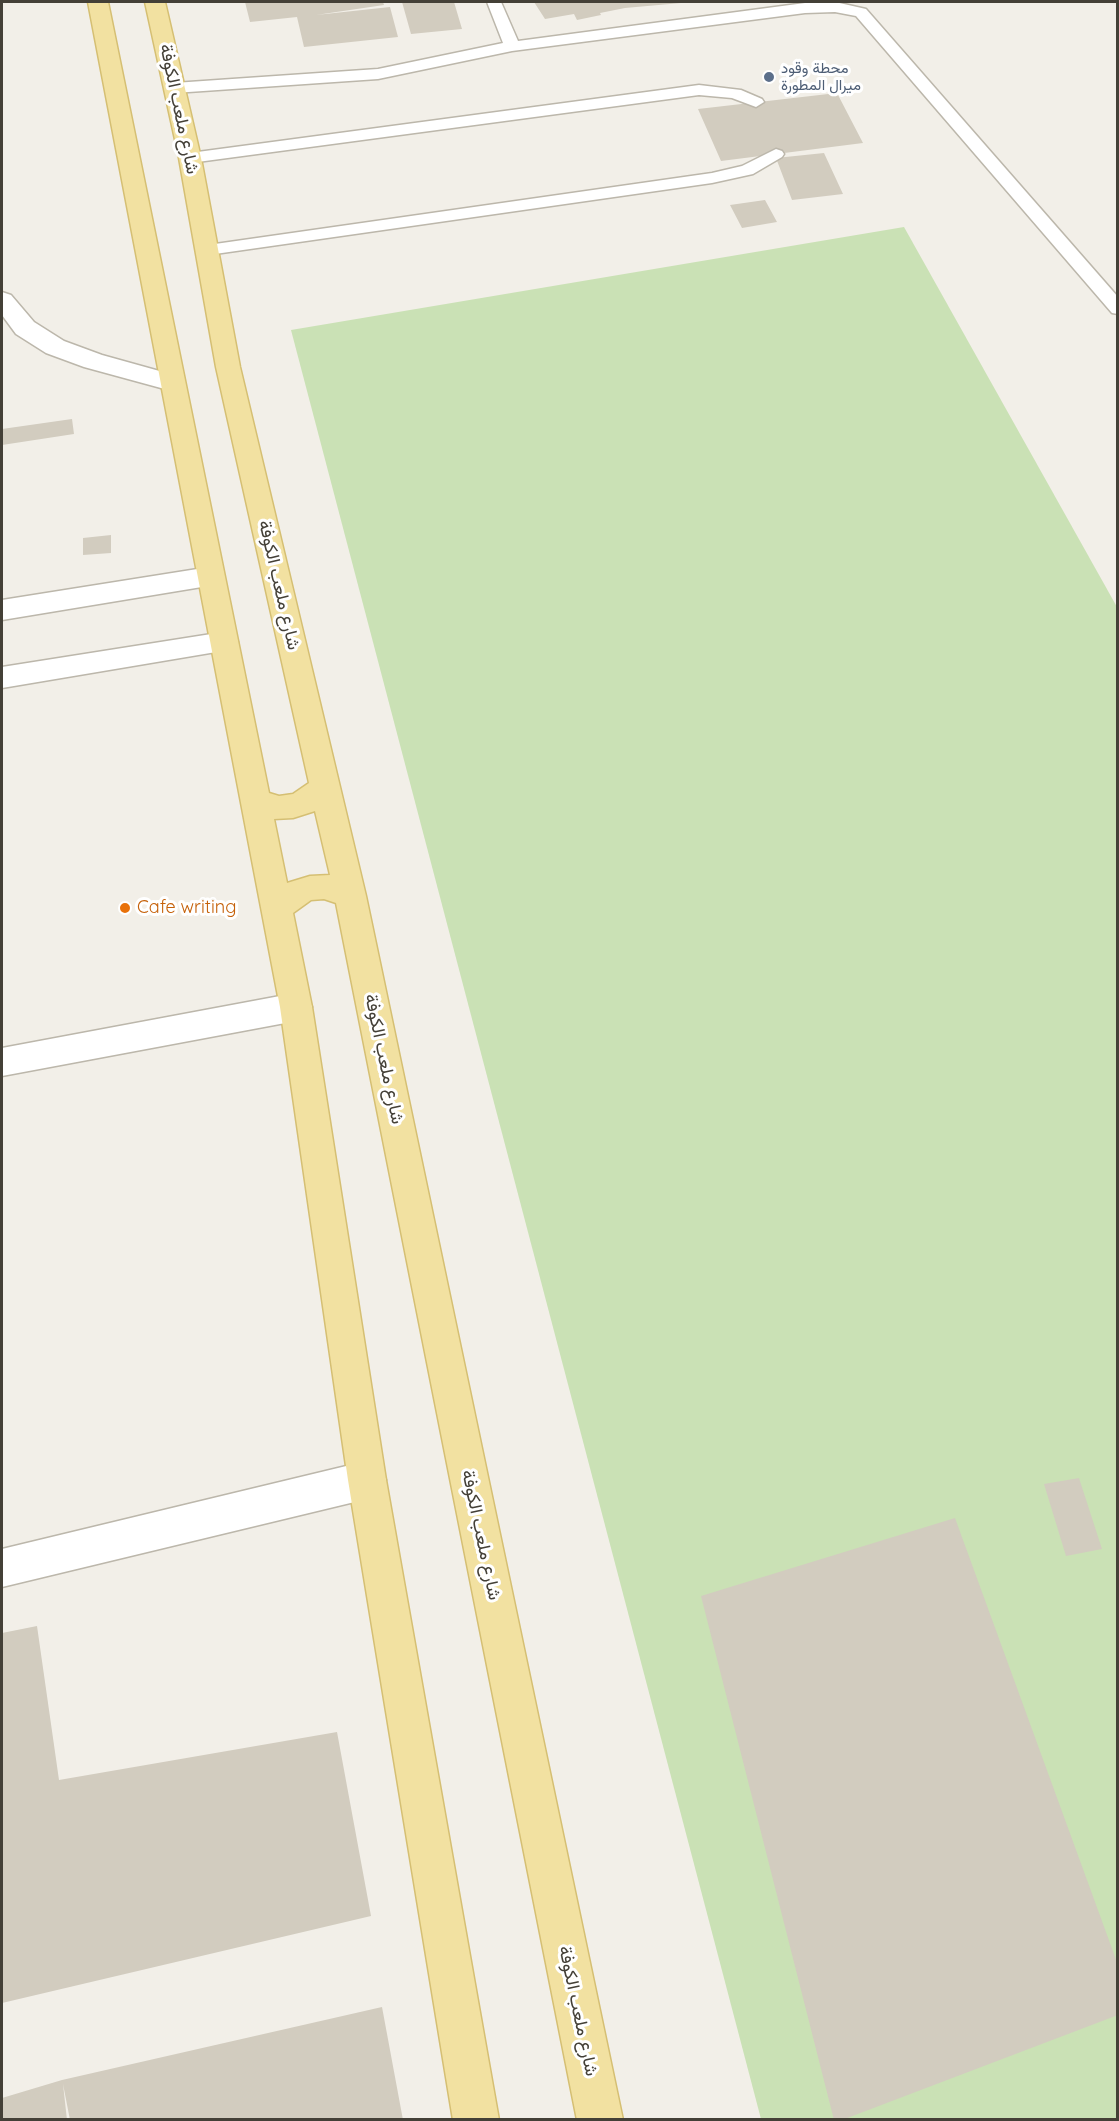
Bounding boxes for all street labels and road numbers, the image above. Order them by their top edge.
street label: شارع ملعب الكوفة [155,42,203,176]
street label: شارع ملعب الكوفة [254,518,304,652]
street label: شارع ملعب الكوفة [360,992,408,1126]
street label: شارع ملعب الكوفة [457,1468,505,1602]
street label: شارع ملعب الكوفة [554,1944,602,2078]

